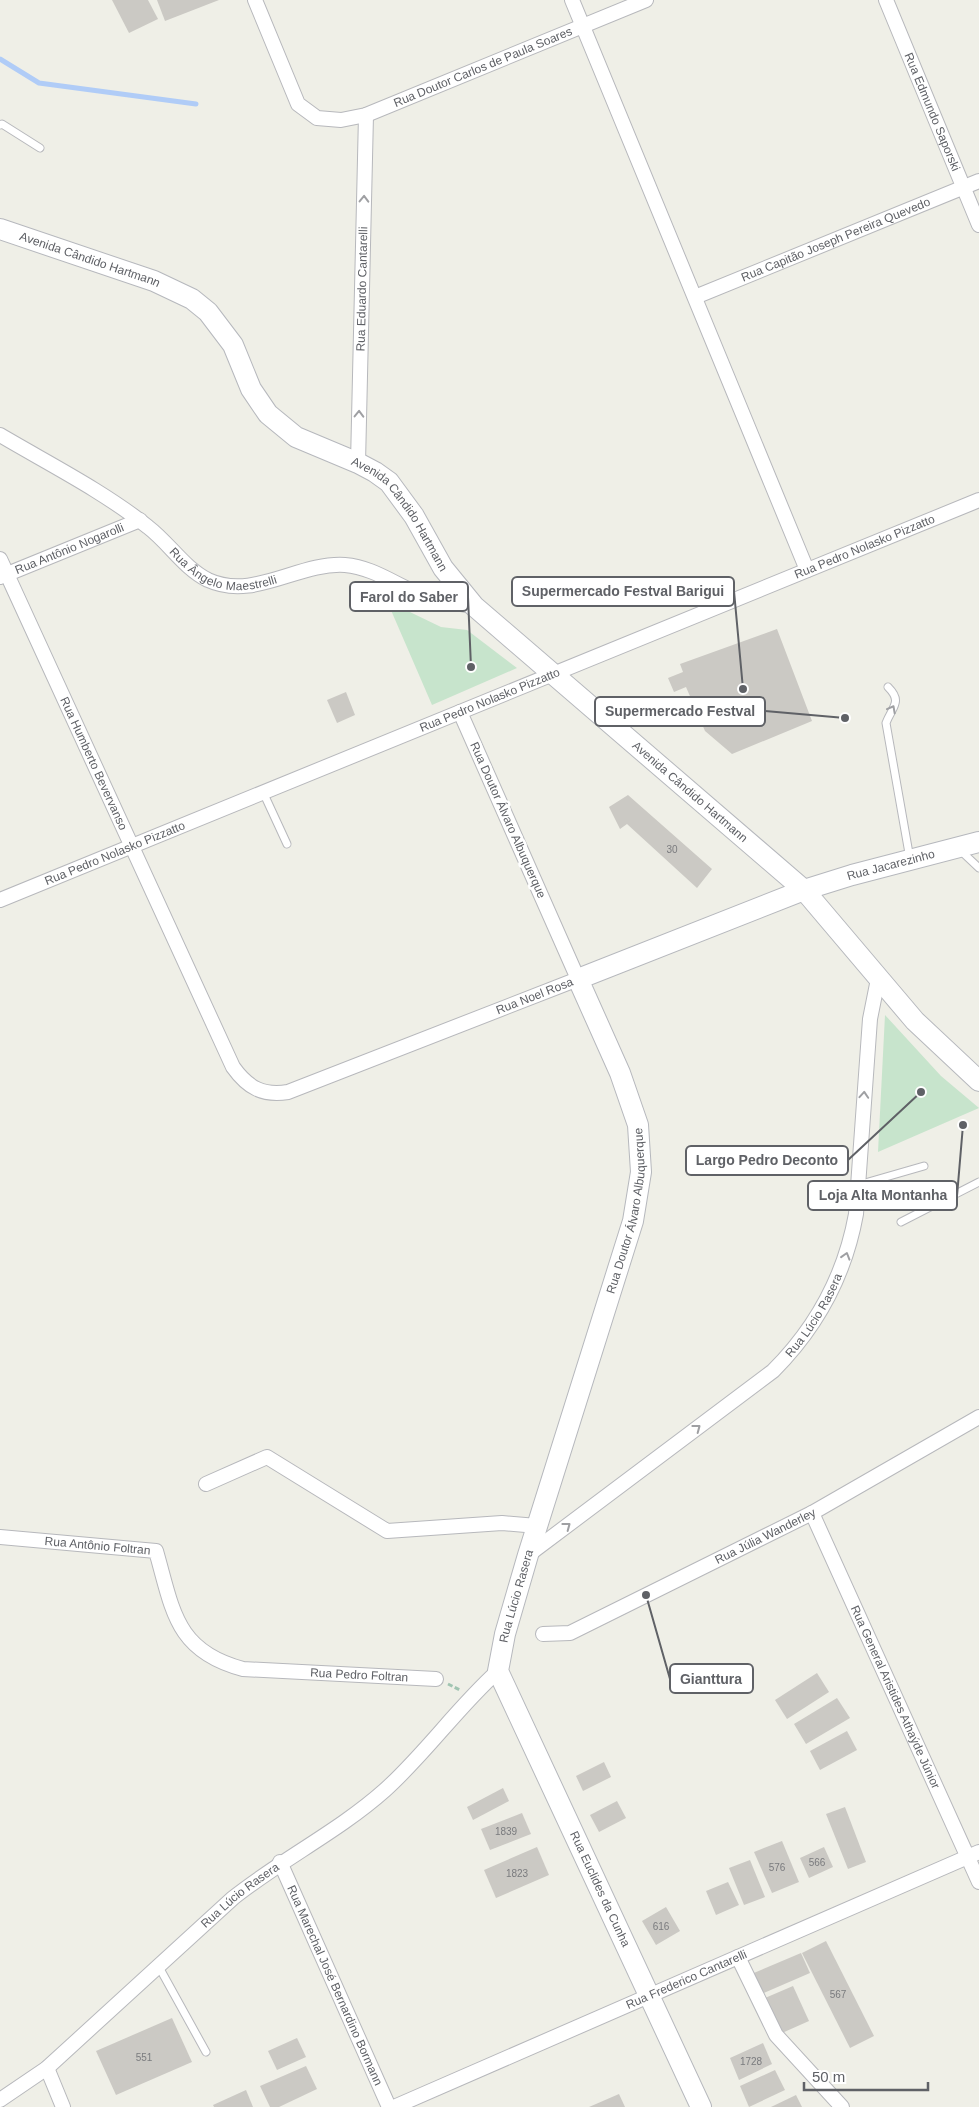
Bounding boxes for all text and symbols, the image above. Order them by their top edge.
street label: Rua Doutor Carlos de Paula Soares [391,24,574,110]
street label: Rua Edmundo Saporski [902,50,963,173]
one-way arrow [359,195,369,203]
street label: Rua Capitão Joseph Pereira Quevedo [739,195,933,284]
street label: Rua Eduardo Cantarelli [354,226,370,352]
street label: Avenida Cândido Hartmann [18,229,163,290]
one-way arrow [354,410,364,418]
street label: Avenida Cândido Hartmann [349,454,450,574]
street label: Rua Pedro Nolasko Pizzatto [792,512,937,582]
street label: Rua Antônio Nogarolli [13,520,126,577]
street label: Rua Ângelo Maestrelli [167,545,278,593]
callout: Supermercado Festval Barigui [512,577,734,606]
callout: Farol do Saber [350,582,468,611]
text: Supermercado Festval Barigui [522,583,724,599]
text: Farol do Saber [360,589,459,605]
street label: Rua Pedro Nolasko Pizzatto [417,665,562,735]
street label: Rua Humberto Bevervanso [57,695,131,833]
callout: Supermercado Festval [595,697,765,726]
text: Supermercado Festval [605,703,755,719]
one-way arrow [886,706,896,715]
street label: Avenida Cândido Hartmann [630,738,750,845]
street label: Rua Doutor Álvaro Albuquerque [467,739,550,901]
street label: Rua Pedro Nolasko Pizzatto [43,818,187,888]
house number: 30 [666,844,678,855]
street label: Rua Jacarezinho [845,847,937,883]
street label: Rua Noel Rosa [494,974,575,1017]
one-way arrow [859,1091,870,1099]
street label: Rua Doutor Álvaro Albuquerque [604,1127,648,1295]
callout: Largo Pedro Deconto [686,1146,848,1175]
text: Largo Pedro Deconto [696,1152,838,1168]
callout: Loja Alta Montanha [808,1181,957,1210]
text: Loja Alta Montanha [819,1187,948,1203]
one-way arrow [841,1253,851,1261]
street label: Rua Lúcio Rasera [782,1271,845,1360]
one-way arrow [691,1426,700,1434]
street label: Rua Júlia Wanderley [713,1505,818,1567]
one-way arrow [561,1523,571,1532]
street label: Rua Antônio Foltran [44,1534,151,1557]
street label: Rua Lúcio Rasera [497,1548,536,1644]
street label: Rua General Aristides Athaýde Júnior [848,1603,943,1791]
callout: Gianttura [670,1664,753,1693]
street label: Rua Pedro Foltran [310,1665,409,1685]
text: Gianttura [680,1671,742,1687]
house number: 1839 [495,1826,518,1837]
street label: Rua Euclides da Cunha [567,1829,633,1949]
house number: 566 [809,1857,826,1868]
street label: Rua Lúcio Rasera [198,1860,282,1931]
house number: 576 [769,1862,786,1873]
house number: 1823 [506,1868,529,1879]
street label: Rua Marechal José Bernardino Bormann [284,1883,386,2088]
house number: 616 [653,1921,670,1932]
street label: Rua Frederico Cantarelli [624,1947,749,2012]
house number: 567 [830,1989,847,2000]
house number: 551 [136,2052,153,2063]
house number: 1728 [740,2056,763,2067]
scale bar [804,2060,928,2092]
text: 50 m [812,2068,845,2085]

